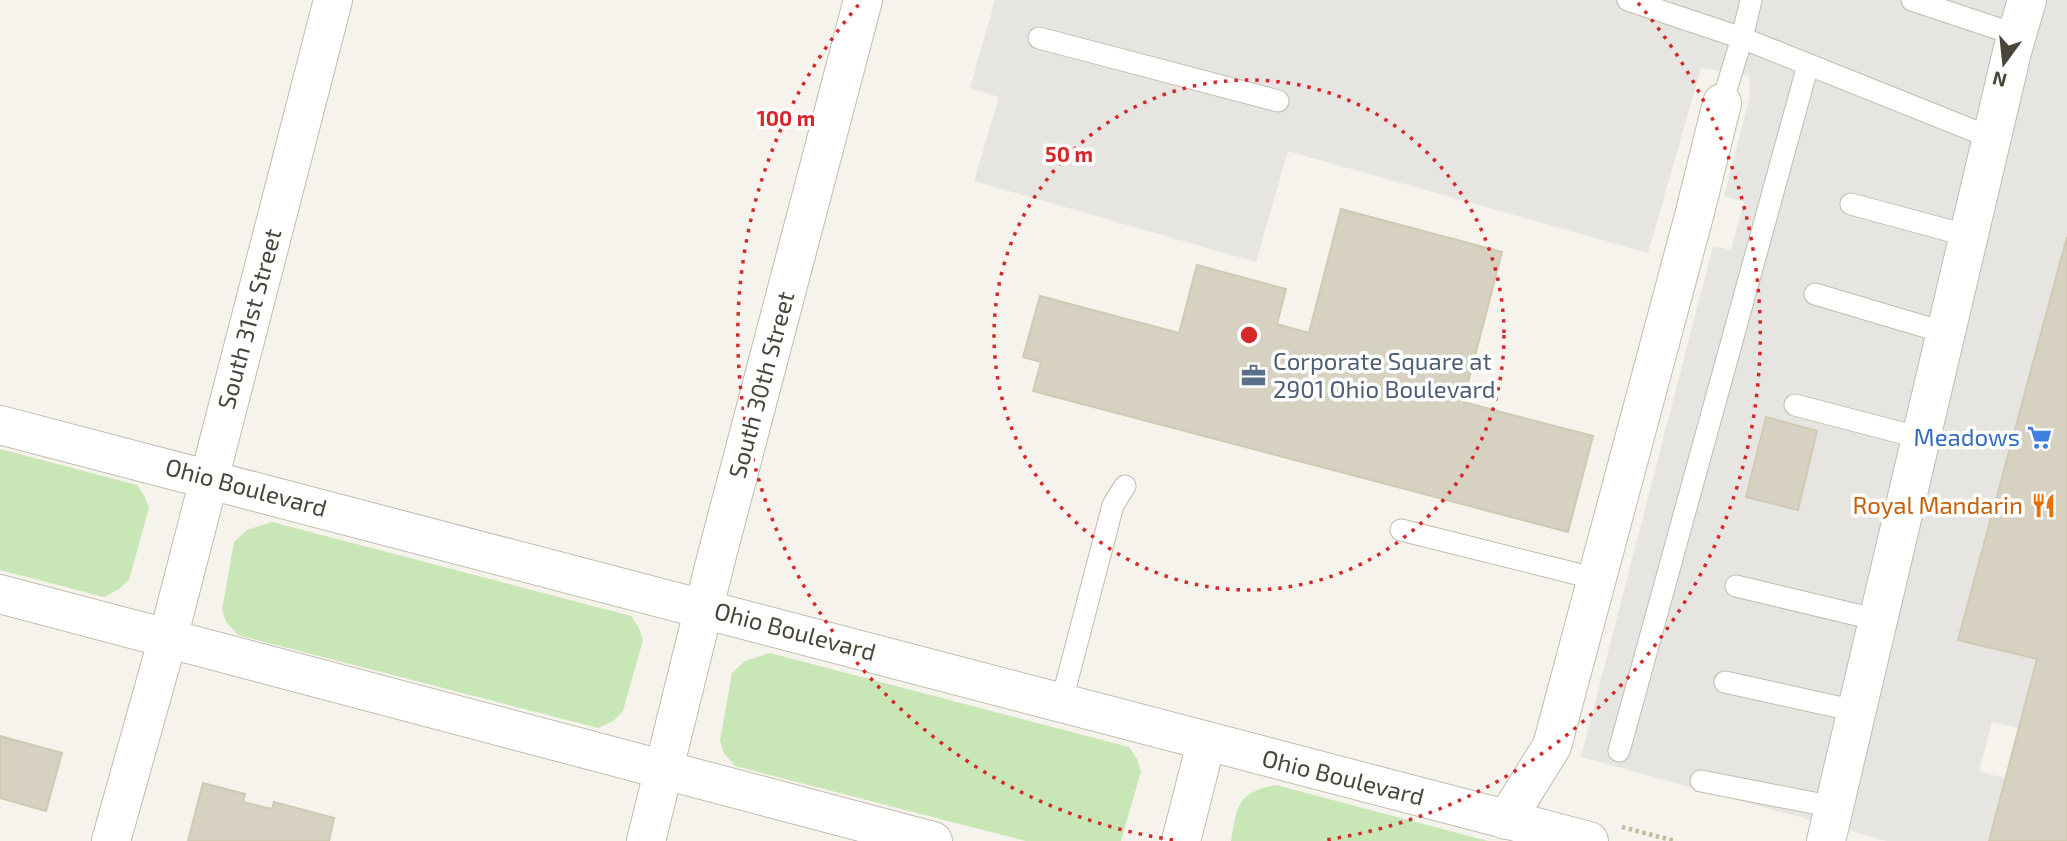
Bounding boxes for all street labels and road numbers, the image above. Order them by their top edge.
street label: South 31st Street [211,225,287,412]
street label: South 30th Street [722,288,799,481]
street label: Ohio Boulevard [162,451,330,522]
street label: Ohio Boulevard [711,595,879,666]
street label: Ohio Boulevard [1259,742,1427,811]

